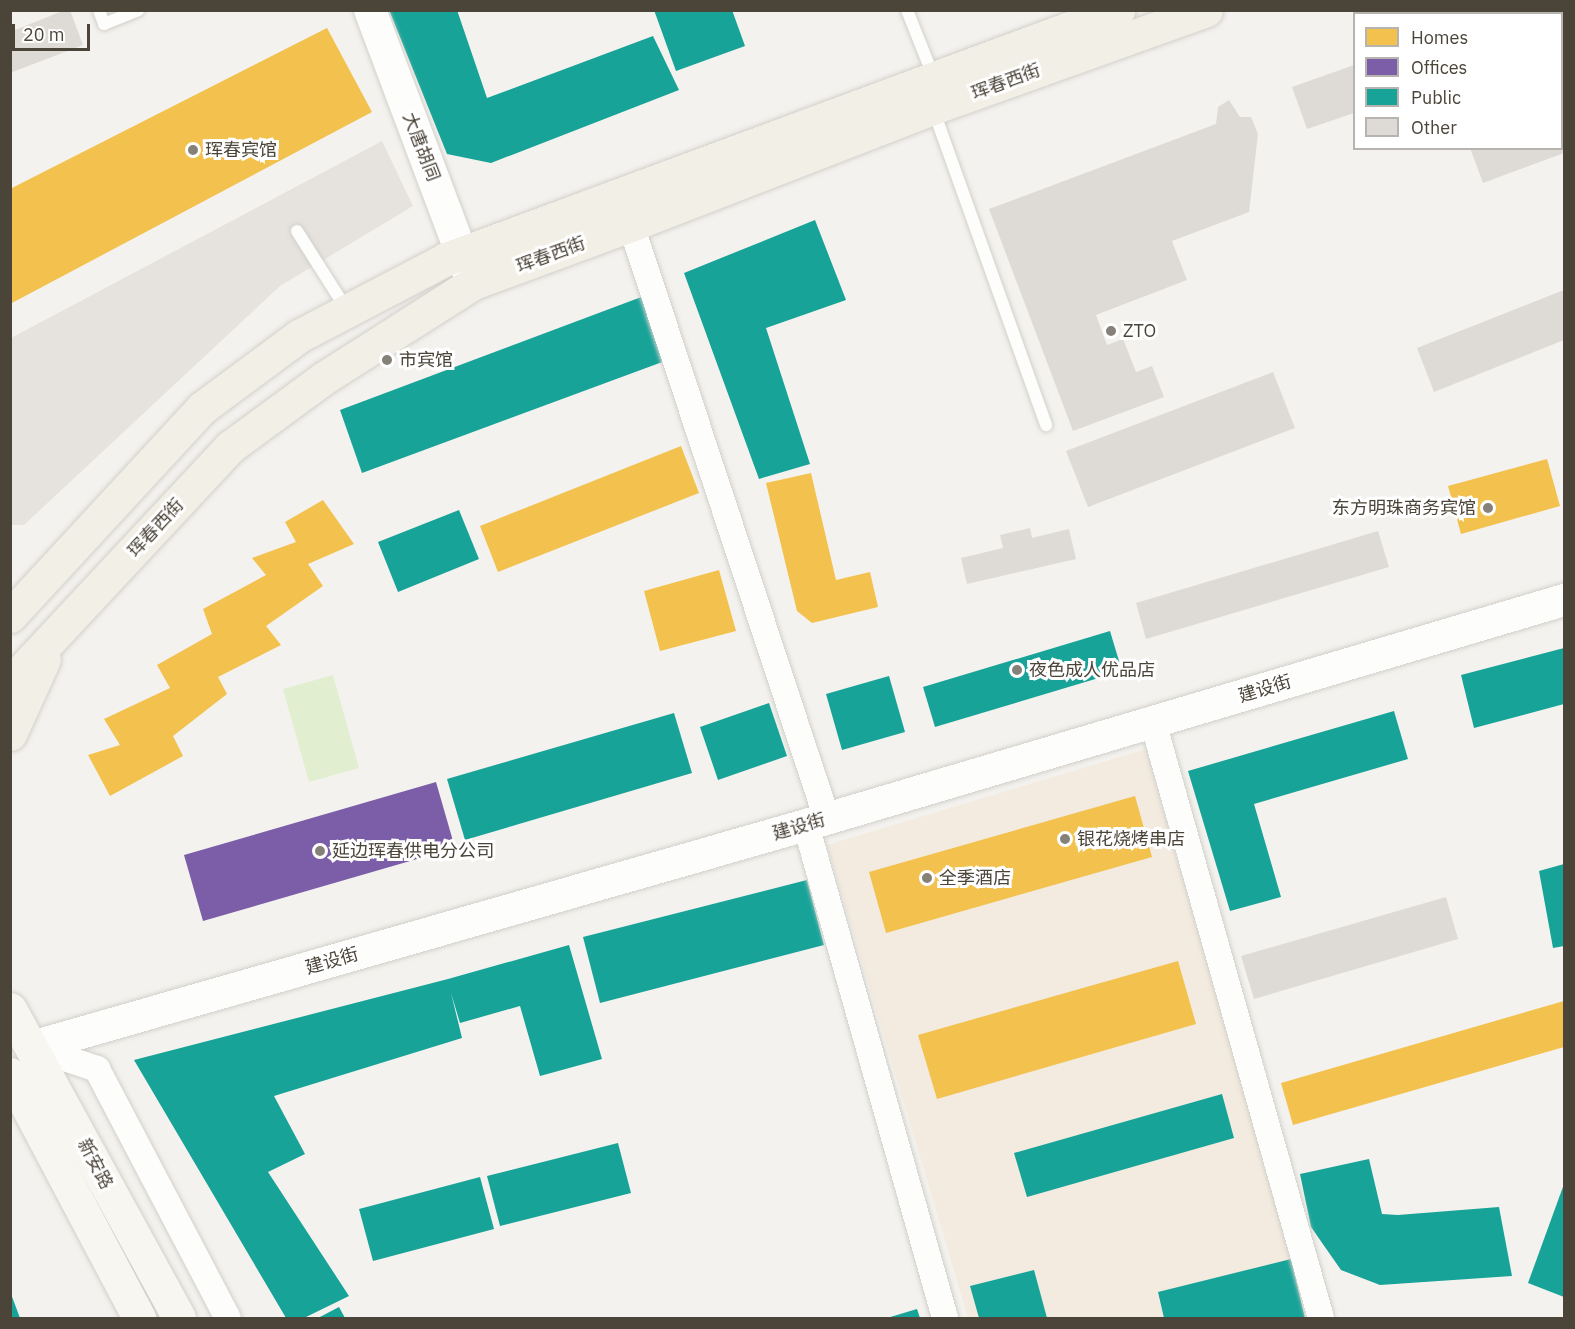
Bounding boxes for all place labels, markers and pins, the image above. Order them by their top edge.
place label: 珲春宾馆 [205,139,277,161]
marker: 珲春宾馆 [186,143,200,157]
place label: ZTO [1123,320,1156,342]
marker: ZTO [1104,324,1118,338]
place label: 市宾馆 [399,349,453,371]
marker: 市宾馆 [380,353,394,367]
place label: 东方明珠商务宾馆 [1332,497,1476,519]
marker: 东方明珠商务宾馆 [1481,501,1495,515]
place label: 夜色成人优品店 [1029,659,1155,681]
marker: 夜色成人优品店 [1010,663,1024,677]
place label: 银花烧烤串店 [1077,828,1185,850]
marker: 银花烧烤串店 [1058,832,1072,846]
place label: 延边珲春供电分公司 [332,840,494,862]
marker: 延边珲春供电分公司 [313,844,327,858]
place label: 全季酒店 [939,867,1011,889]
marker: 全季酒店 [920,871,934,885]

